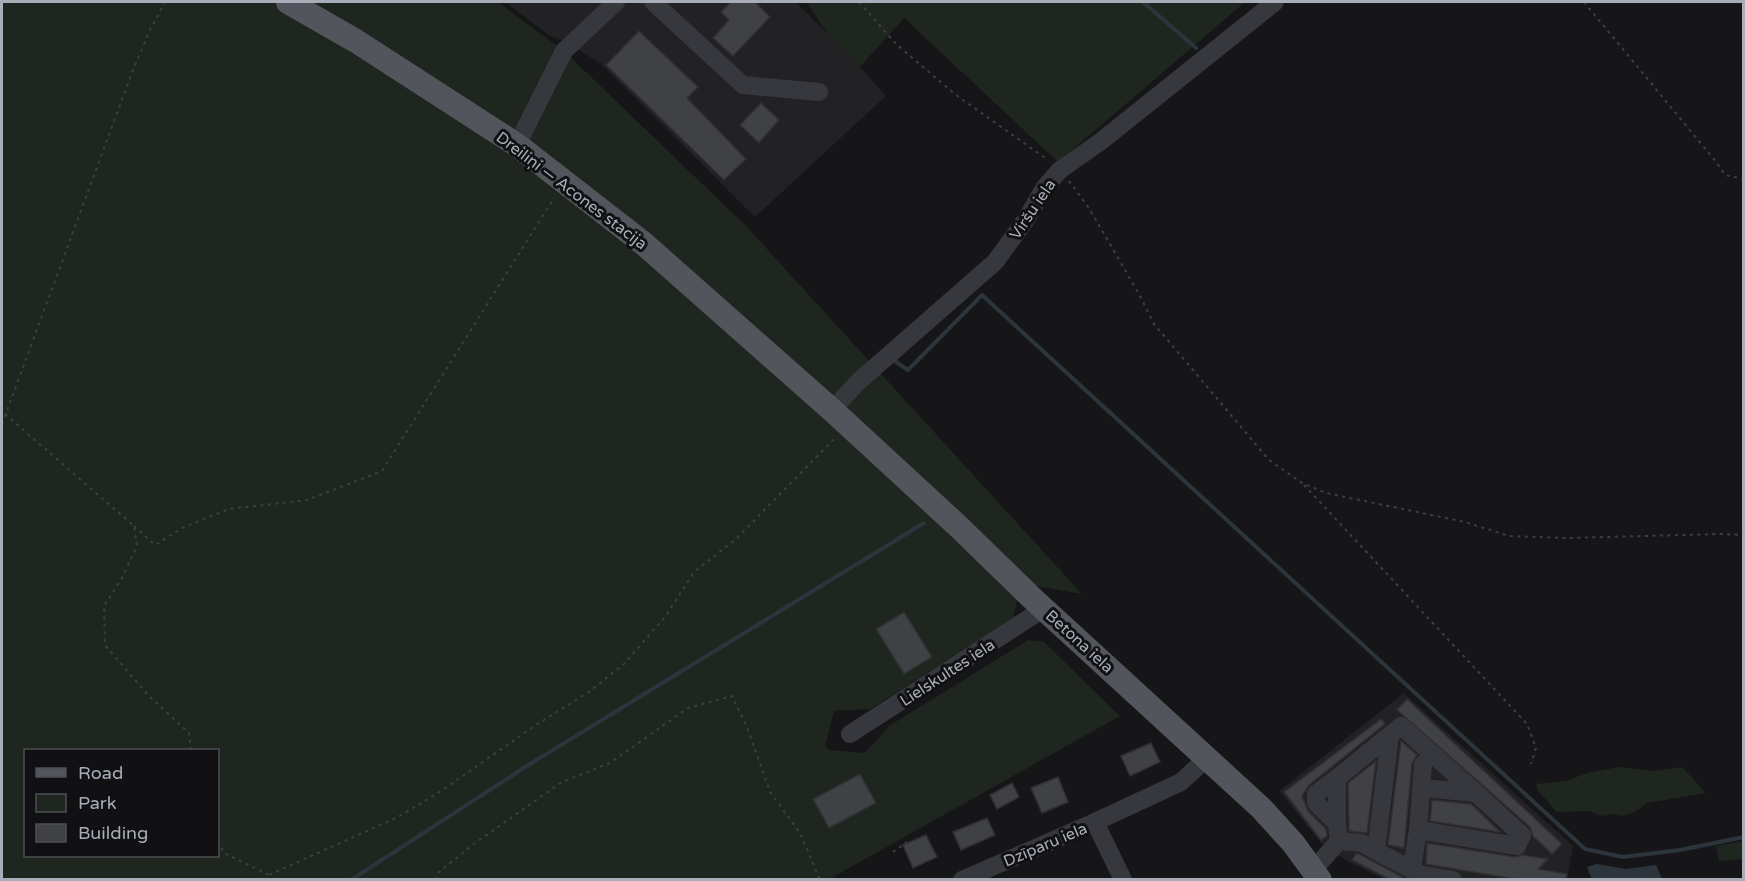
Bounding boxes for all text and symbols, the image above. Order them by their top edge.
street label: Dreiliņi — Acones stacija [492,127,651,254]
street label: Viršu iela [1005,176,1060,244]
street label: Betona iela [1041,606,1118,678]
street label: Lielskultes iela [896,635,999,711]
legend [24,749,219,857]
text: Road [78,762,123,784]
text: Park [78,792,117,814]
street label: Dzīparu iela [1000,818,1090,872]
text: Building [78,822,148,844]

